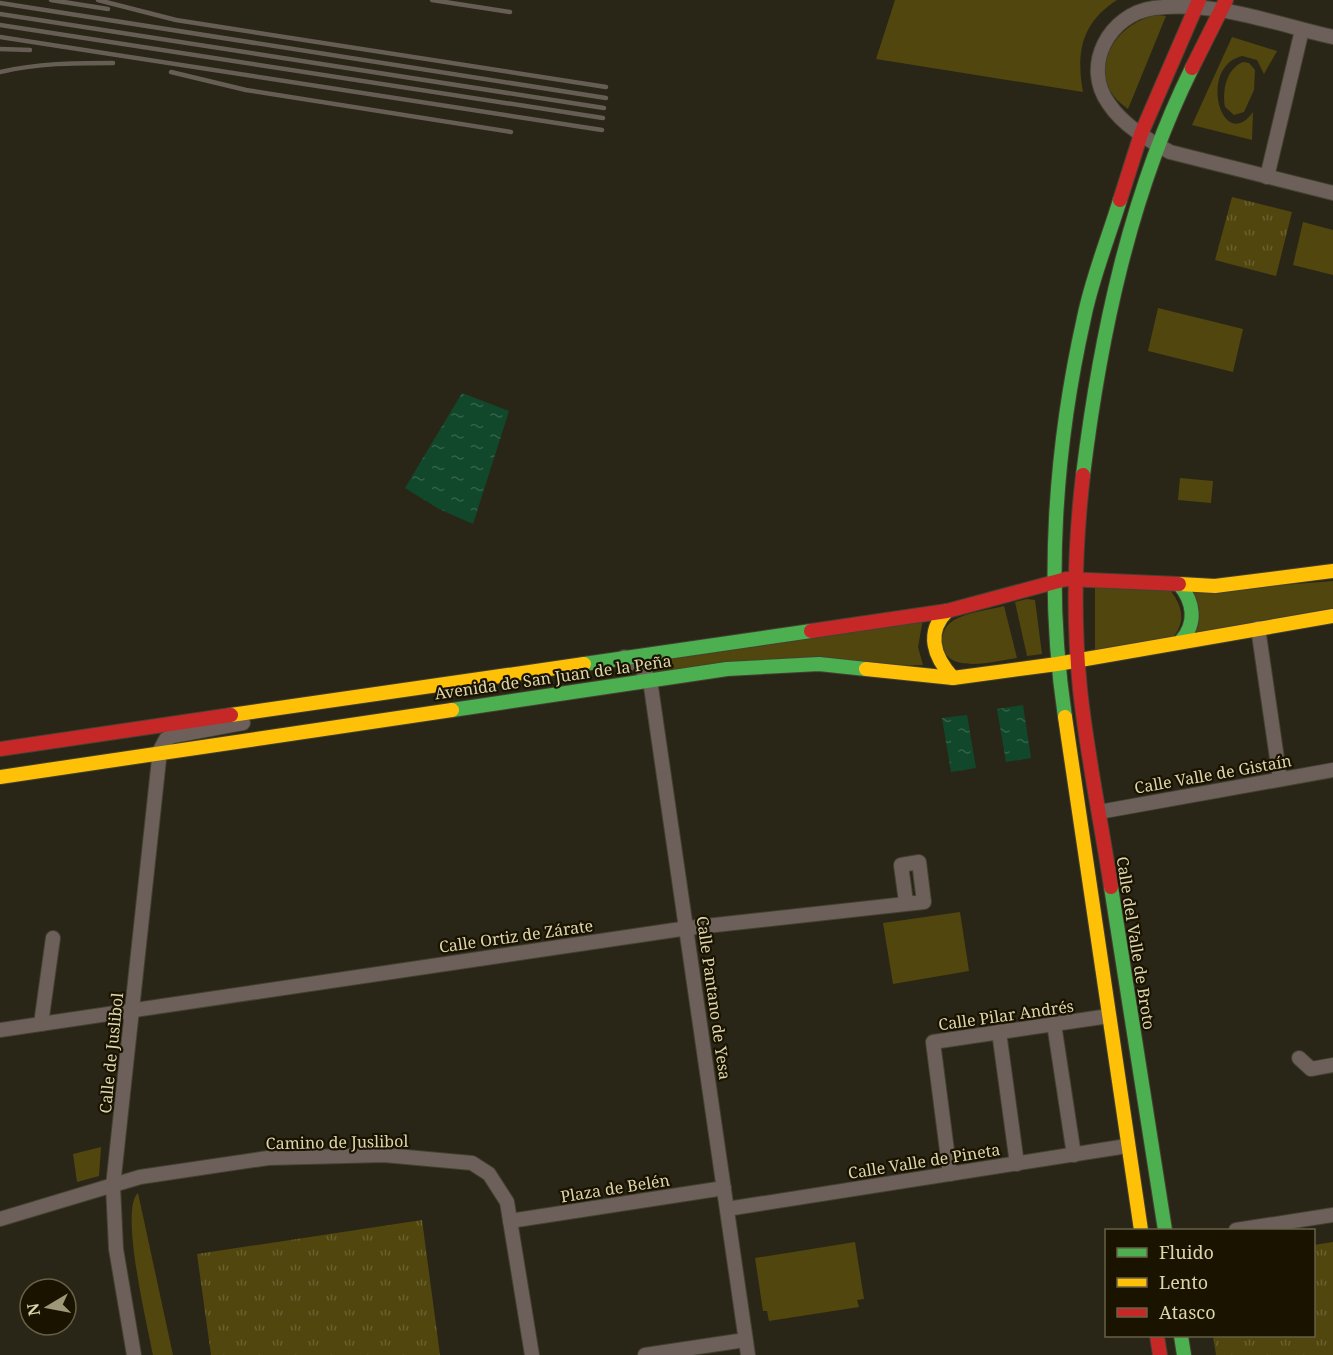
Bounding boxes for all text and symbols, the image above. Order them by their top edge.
street label: Avenida de San Juan de la Peña [433,649,673,705]
street label: Calle Valle de Gistaín [1133,749,1293,799]
street label: Calle del Valle de Broto [1111,855,1161,1031]
street label: Calle Ortiz de Zárate [438,914,594,958]
street label: Calle Pantano de Yesa [692,915,736,1081]
street label: Calle de Juslibol [94,992,128,1114]
street label: Calle Pilar Andrés [937,995,1075,1035]
street label: Camino de Juslibol [266,1130,408,1154]
street label: Calle Valle de Pineta [846,1138,1002,1184]
street label: Plaza de Belén [559,1169,671,1207]
legend [1105,1229,1315,1337]
text: Fluido [1159,1240,1214,1264]
text: Lento [1159,1270,1208,1294]
north arrow [18,1277,78,1337]
text: Atasco [1159,1300,1216,1324]
text: N [21,1301,45,1318]

